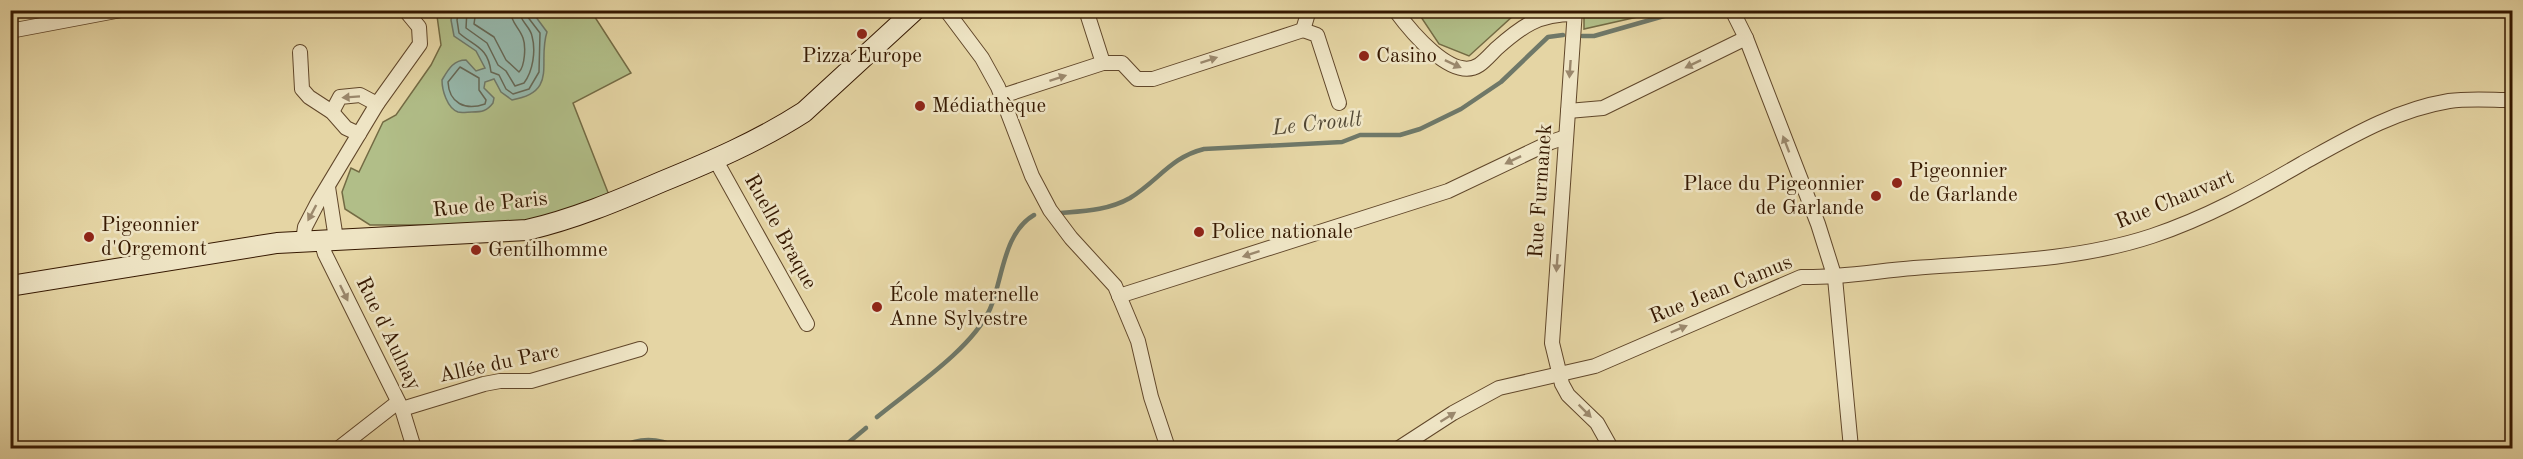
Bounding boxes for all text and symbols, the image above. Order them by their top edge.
marker: Pizza Europe [855,27,869,41]
place label: Pizza Europe [802,46,922,67]
place label: Casino [1376,46,1437,67]
marker: Casino [1357,49,1371,63]
one-way arrow [1200,55,1218,64]
one-way arrow [1444,59,1462,69]
one-way arrow [1566,59,1575,78]
one-way arrow [1685,60,1702,69]
one-way arrow [1049,72,1067,82]
one-way arrow [341,92,360,101]
place label: Médiathèque [932,96,1046,117]
marker: Médiathèque [913,99,927,113]
water label: Le Croult [1270,108,1364,140]
street label: Rue Furmanek [1526,123,1556,259]
one-way arrow [1781,135,1791,153]
one-way arrow [1504,156,1521,165]
place label: Pigeonnier de Garlande [1909,161,2018,206]
street label: Rue Chauvart [2113,167,2237,233]
street label: Ruelle Braque [740,171,820,293]
place label: Place du Pigeonnier de Garlande [1683,174,1864,219]
marker: Pigeonnier de Garlande [1890,176,1904,190]
street label: Rue de Paris [432,189,548,221]
marker: Place du Pigeonnier de Garlande [1869,189,1883,203]
one-way arrow [308,204,317,221]
place label: Pigeonnier d'Orgemont [101,215,207,260]
place label: Police nationale [1211,222,1353,243]
marker: Police nationale [1192,225,1206,239]
marker: Pigeonnier d'Orgemont [82,230,96,244]
place label: Gentilhomme [488,240,608,261]
marker: Gentilhomme [469,243,483,257]
one-way arrow [1242,250,1260,259]
street label: Rue Jean Camus [1647,252,1795,328]
one-way arrow [1552,254,1562,273]
street label: Rue d'Aulnay [352,274,424,394]
place label: École maternelle Anne Sylvestre [889,281,1039,330]
one-way arrow [340,285,349,302]
marker: École maternelle Anne Sylvestre [870,300,884,314]
one-way arrow [1670,324,1688,333]
street label: Allée du Parc [437,341,561,387]
one-way arrow [1577,404,1591,418]
one-way arrow [1440,411,1456,422]

